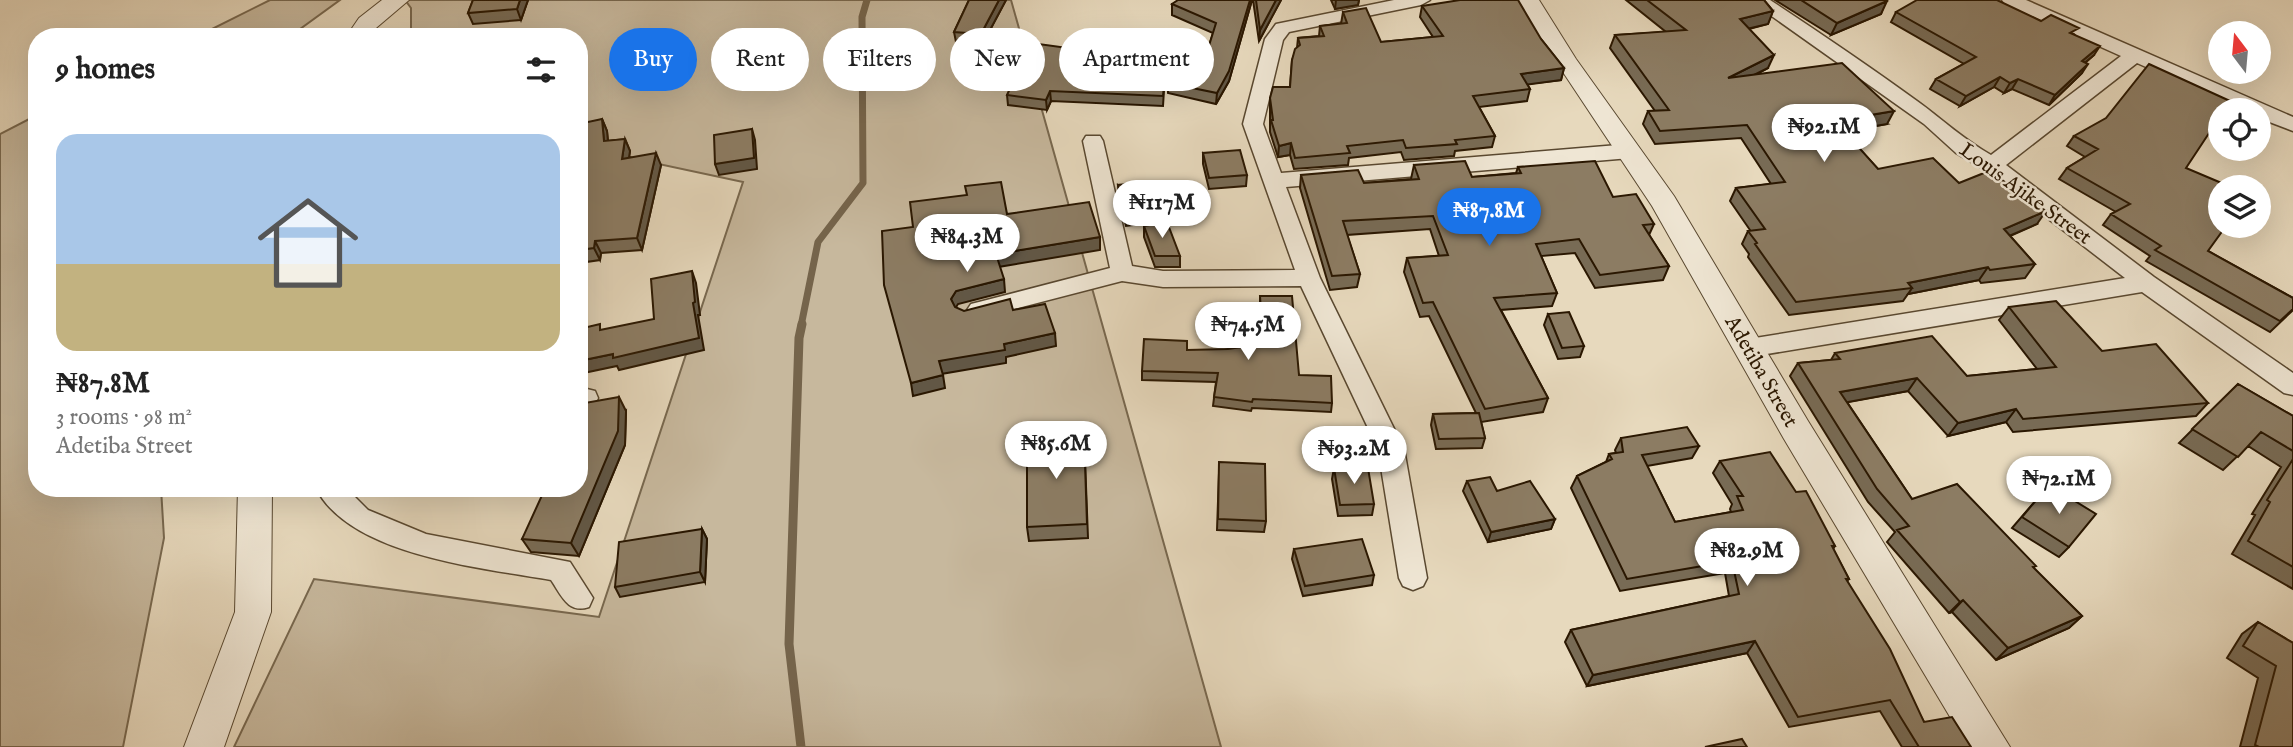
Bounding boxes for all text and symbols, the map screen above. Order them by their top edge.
north arrow [2208,21,2272,84]
map controls [2208,21,2271,238]
chip: Buy [609,28,697,91]
chip: Rent [711,28,809,91]
chip: Filters [823,28,936,91]
chip: New [950,28,1045,91]
chip: Apartment [1059,28,1214,91]
text: 9 homes [56,51,155,89]
icon: filters [522,51,560,89]
button: locate [2208,98,2271,161]
pin: ₦92.1M [1767,104,1881,164]
text: ₦92.1M [1788,112,1860,141]
street label: Louis Ajike Street [1954,137,2097,251]
button: layers [2208,175,2271,238]
icon: home [245,180,371,306]
pin: ₦117M [1113,180,1211,240]
text: ₦117M [1129,188,1195,217]
pin: ₦87.8M [1432,188,1546,248]
text: ₦87.8M [1453,196,1525,225]
pin: ₦84.3M [910,215,1024,274]
text: ₦84.3M [931,222,1003,251]
pin: ₦74.5M [1191,302,1305,362]
text: ₦74.5M [1211,310,1285,339]
street label: Adetiba Street [1717,310,1804,433]
text: ₦87.8M [56,365,150,403]
text: 3 rooms · 98 m² [56,403,192,432]
pin: ₦85.6M [999,421,1113,481]
pin: ₦93.2M [1297,426,1411,486]
text: ₦85.6M [1021,429,1091,458]
text: Adetiba Street [56,432,193,461]
text: ₦93.2M [1318,434,1390,463]
pin: ₦72.1M [2002,456,2116,516]
text: ₦72.1M [2022,464,2096,493]
pin: ₦82.9M [1690,528,1804,588]
text: ₦82.9M [1710,536,1784,565]

